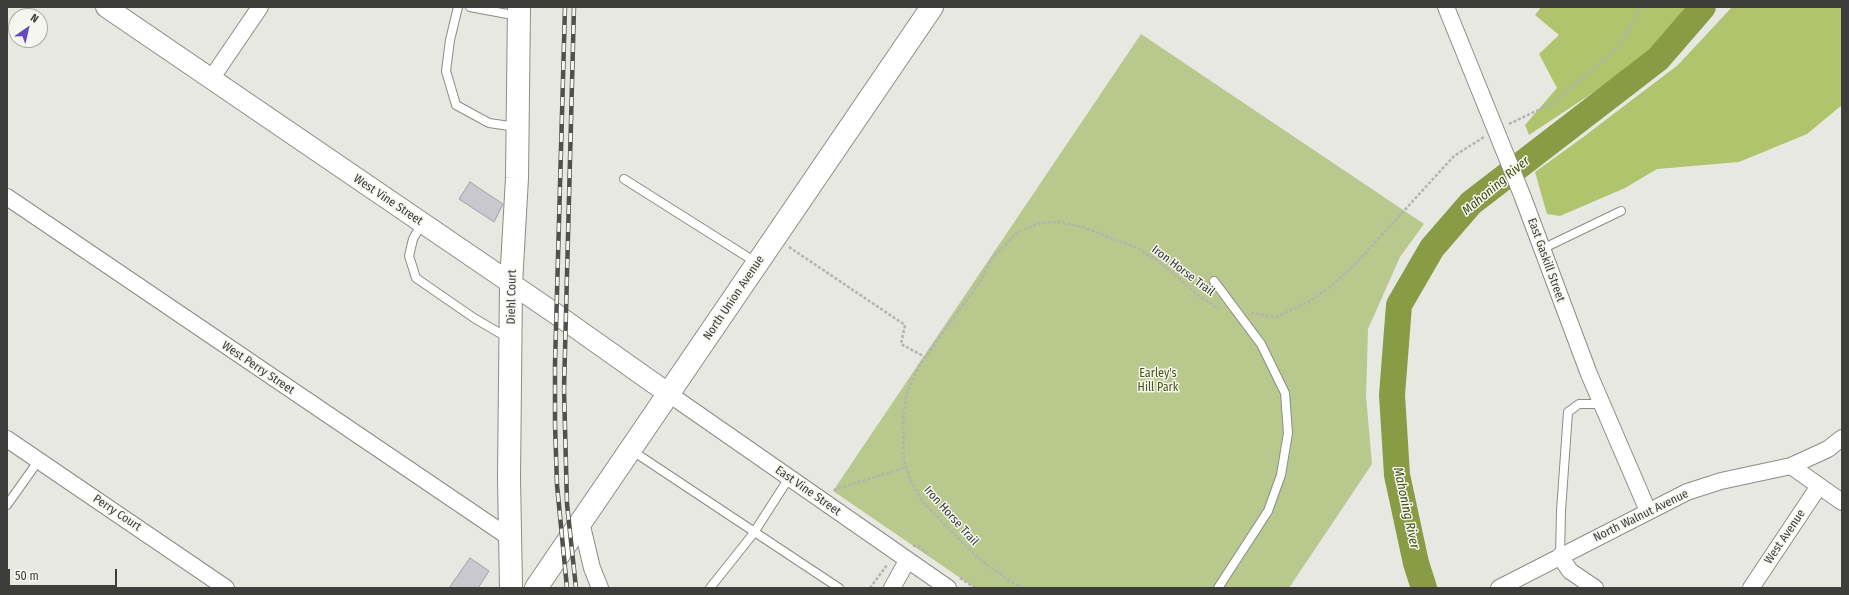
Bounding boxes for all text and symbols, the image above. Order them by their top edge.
north arrow [8,8,48,48]
text: N [28,11,41,26]
water label: Mahoning River [1459,153,1533,219]
street label: West Vine Street [351,172,425,228]
street label: East Gaskill Street [1524,216,1568,304]
street label: Iron Horse Trail [1149,243,1217,299]
street label: North Union Avenue [700,253,768,343]
street label: Diehl Court [504,269,520,325]
street label: West Perry Street [219,338,297,398]
park label: Earley's Hill Park [1138,367,1178,395]
street label: East Vine Street [772,463,844,519]
water label: Mahoning River [1390,466,1422,550]
street label: Iron Horse Trail [921,483,981,549]
street label: North Walnut Avenue [1591,487,1691,545]
street label: Perry Court [90,492,144,534]
street label: West Avenue [1761,507,1809,567]
scale bar [10,561,119,587]
text: 50 m [15,569,39,583]

